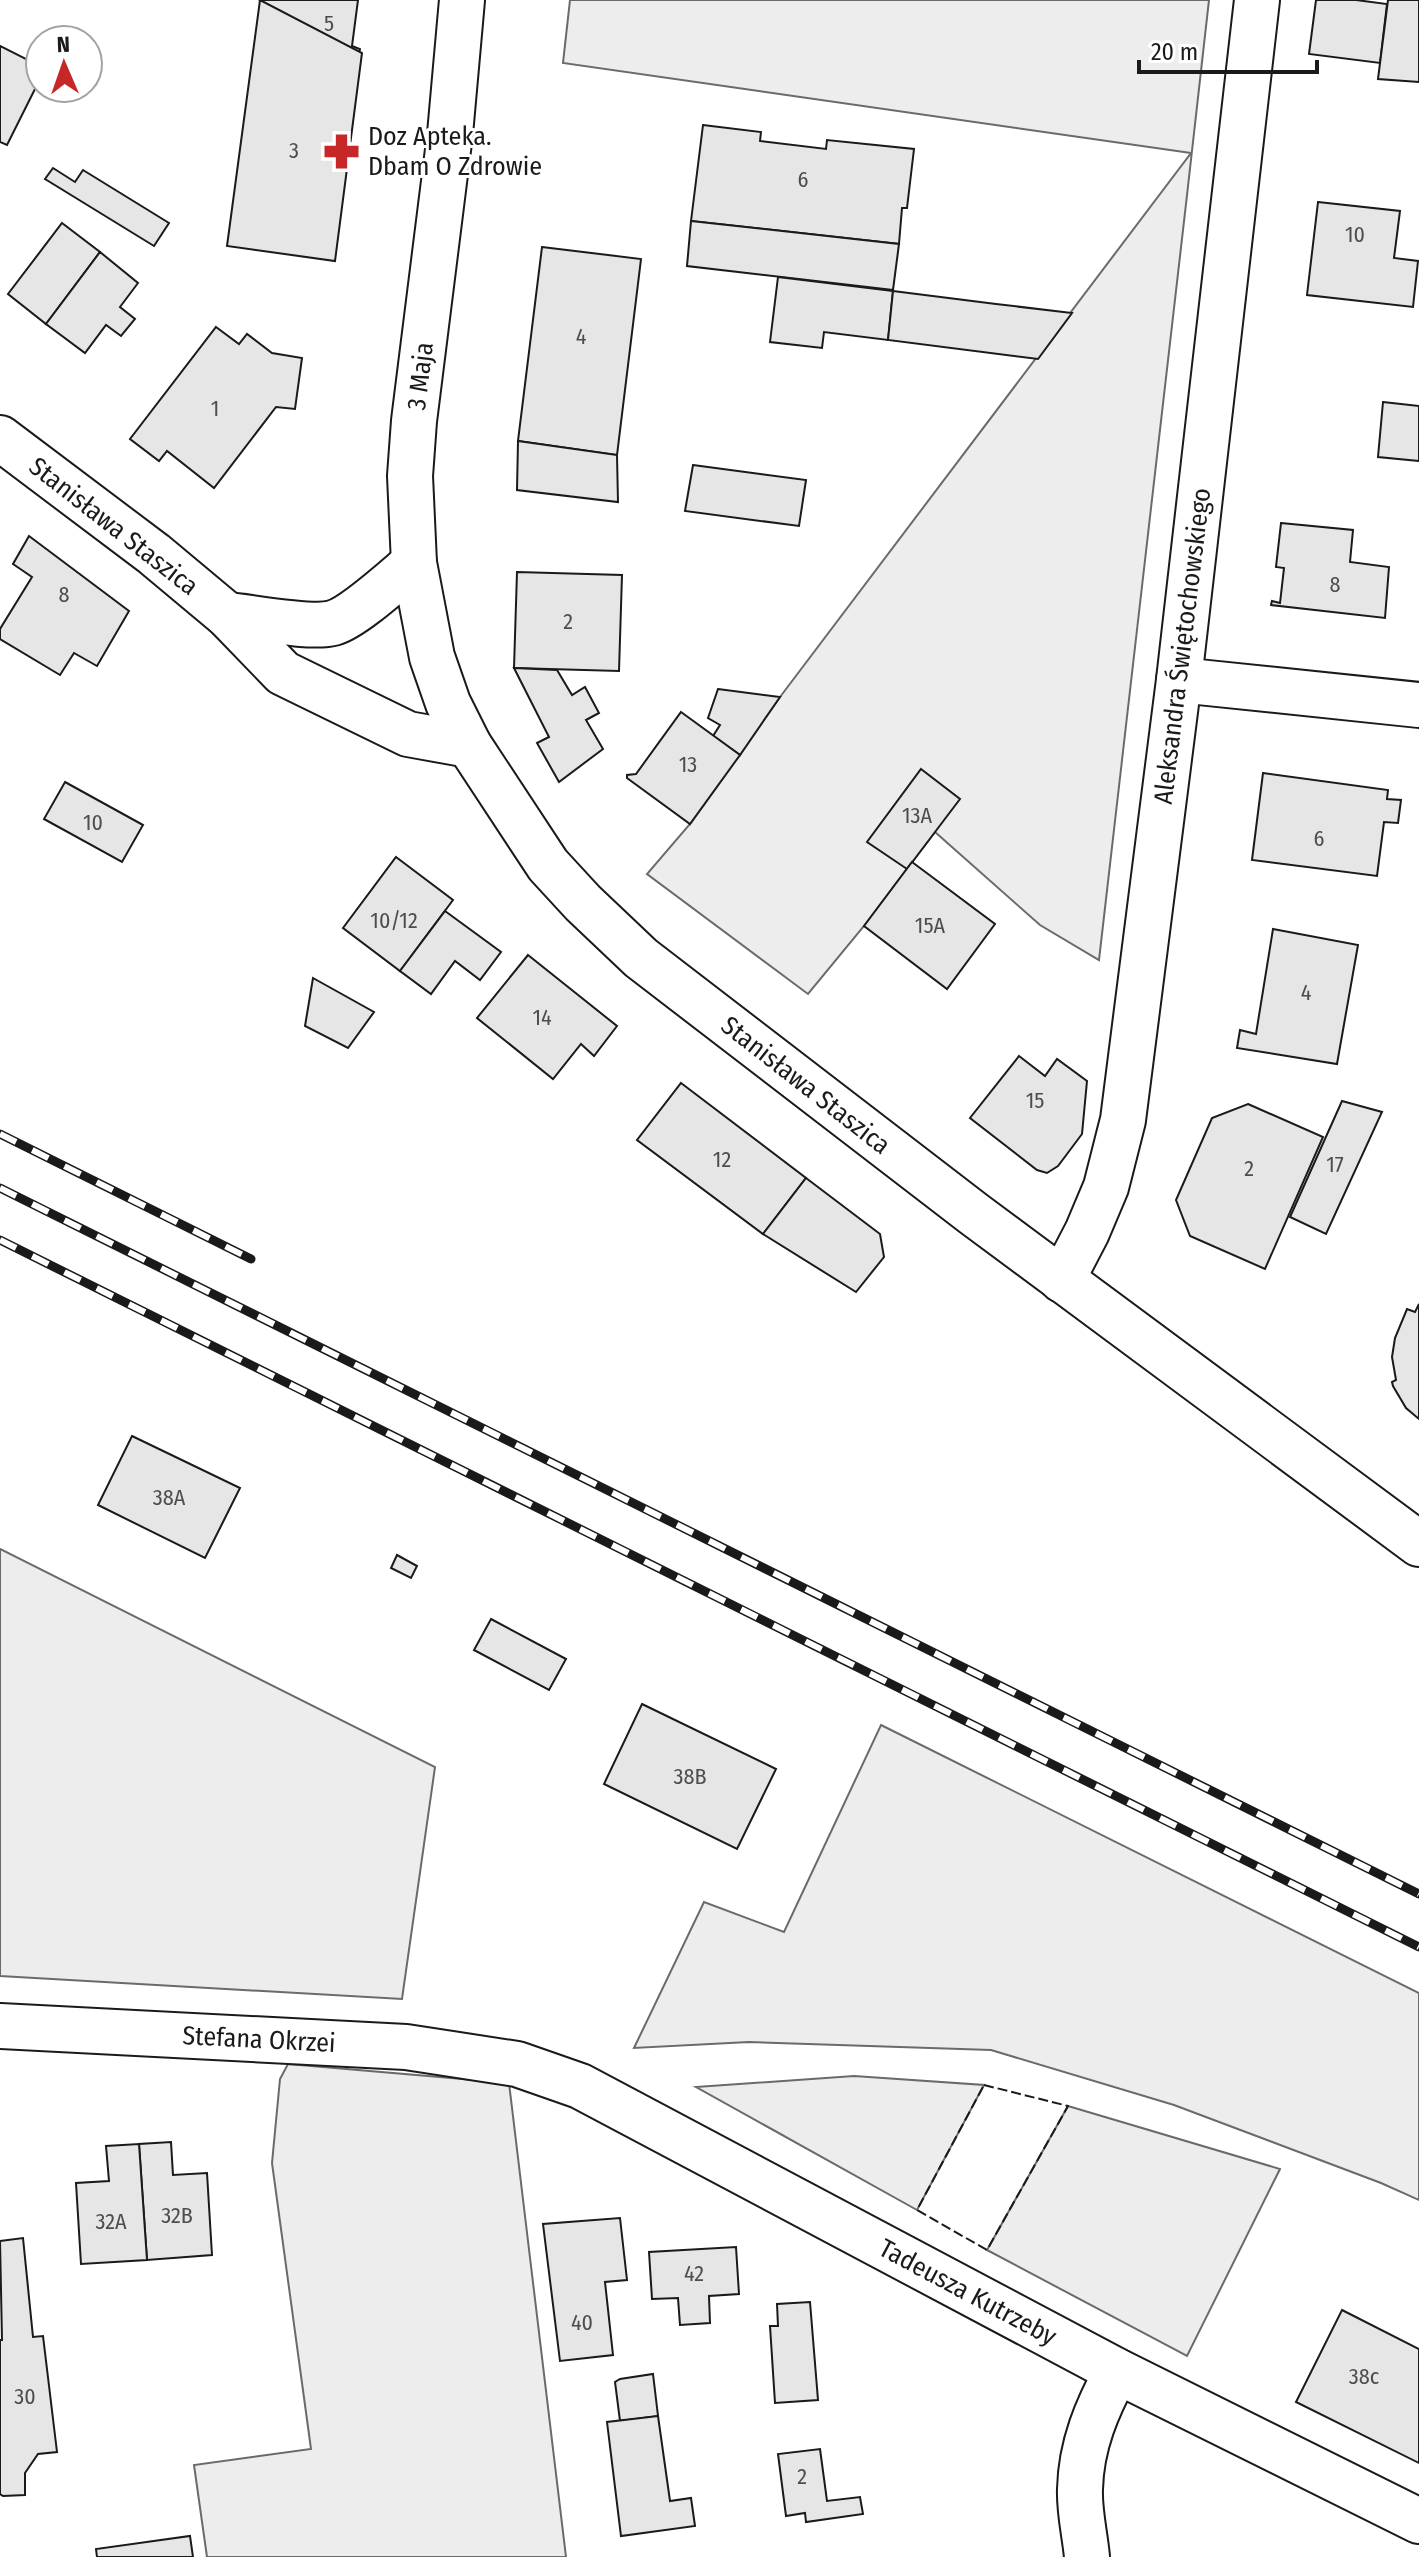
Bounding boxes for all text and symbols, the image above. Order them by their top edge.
house number: 5 [324,10,334,37]
north arrow [24,24,104,104]
scale bar [1139,24,1317,74]
text: N [56,31,70,58]
text: 20 m [1151,38,1198,66]
place label: Doz Apteka. Dbam O Zdrowie [368,121,542,182]
pharmacy icon: Doz Apteka. Dbam O Zdrowie [323,132,361,170]
house number: 3 [289,137,299,164]
house number: 6 [798,166,809,193]
house number: 10 [1345,221,1365,248]
house number: 4 [576,323,587,350]
street label: 3 Maja [401,340,440,412]
house number: 1 [211,395,219,422]
street label: Stanisława Staszica [23,451,204,602]
street label: Aleksandra Świętochowskiego [1148,486,1217,806]
house number: 8 [1329,571,1341,598]
house number: 8 [58,581,70,608]
house number: 2 [563,608,573,635]
house number: 13 [679,751,697,778]
house number: 13A [902,802,932,829]
house number: 10 [83,809,103,836]
house number: 6 [1314,825,1325,852]
house number: 10/12 [370,907,418,934]
house number: 15A [915,912,946,939]
house number: 4 [1301,979,1312,1006]
house number: 14 [532,1004,552,1031]
street label: Stanisława Staszica [715,1010,896,1161]
house number: 15 [1026,1087,1044,1114]
house number: 12 [713,1146,731,1173]
house number: 17 [1326,1151,1344,1178]
house number: 2 [1244,1155,1254,1182]
house number: 38A [153,1484,186,1511]
house number: 38B [674,1763,706,1790]
street label: Stefana Okrzei [182,2020,336,2059]
house number: 32B [161,2202,193,2229]
house number: 32A [95,2208,127,2235]
street label: Tadeusza Kutrzeby [874,2233,1062,2352]
house number: 42 [684,2260,704,2287]
house number: 40 [571,2309,593,2336]
house number: 38c [1349,2363,1380,2390]
house number: 30 [14,2383,36,2410]
house number: 2 [797,2463,807,2490]

